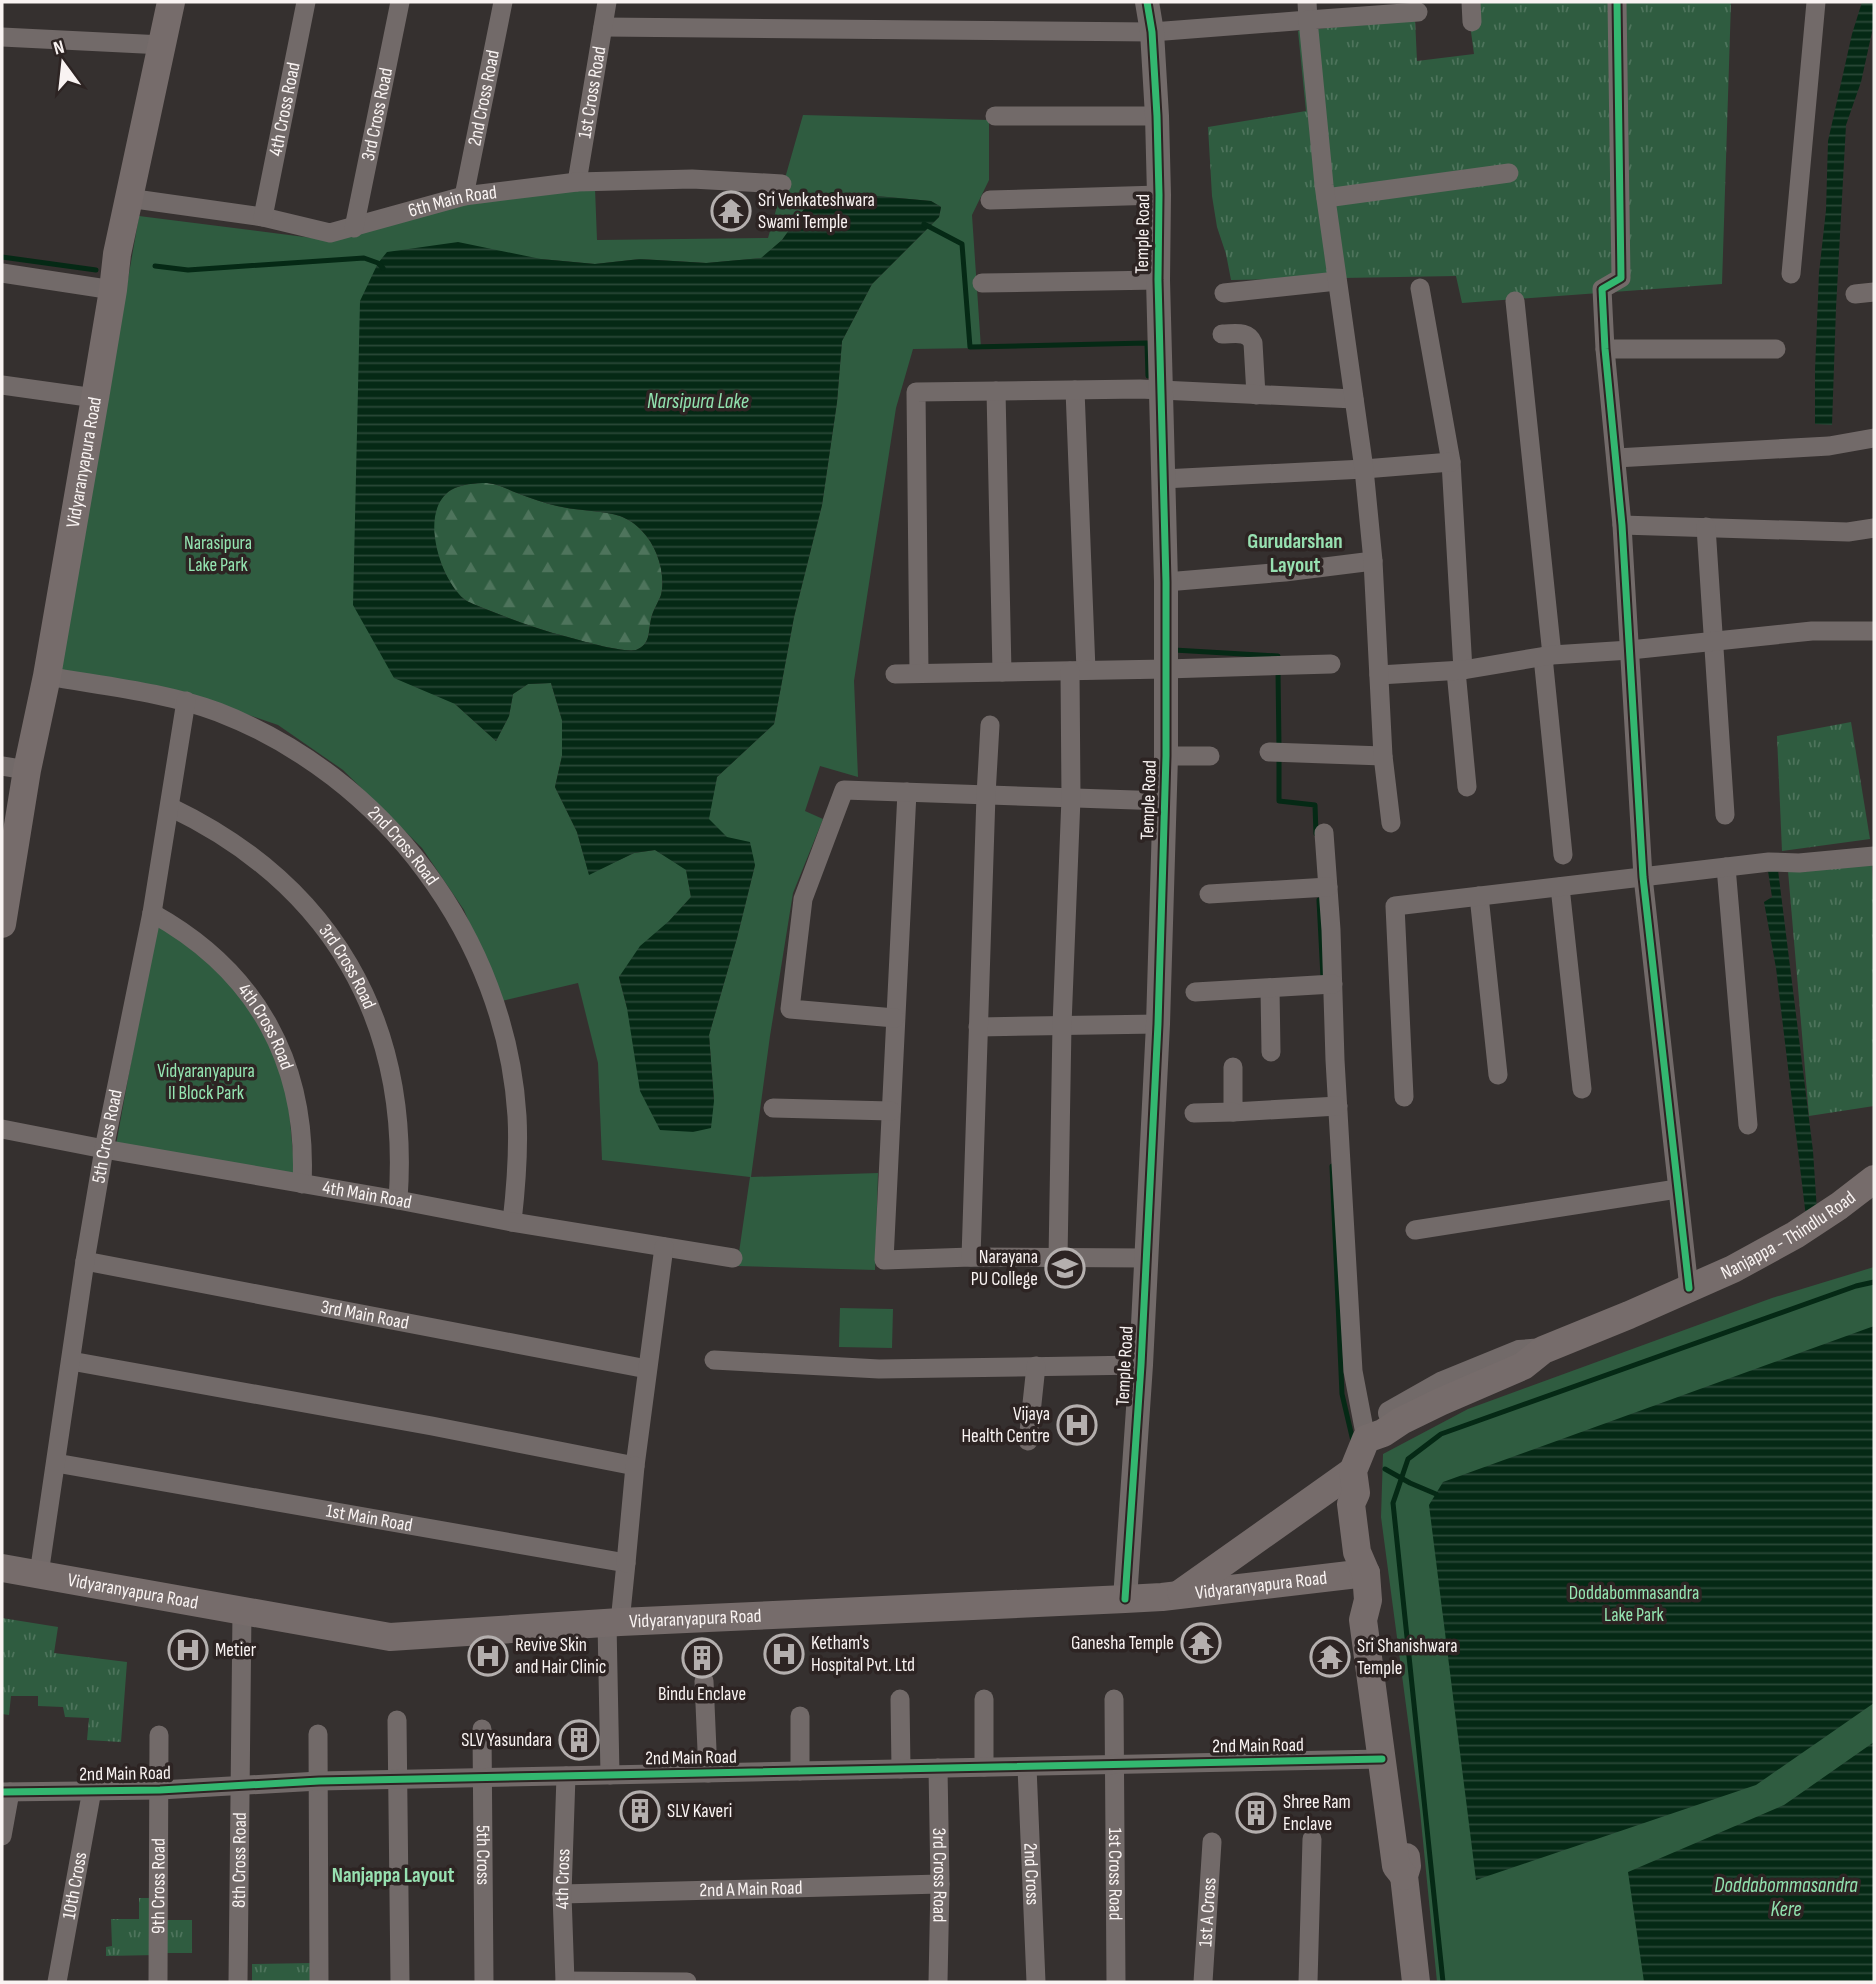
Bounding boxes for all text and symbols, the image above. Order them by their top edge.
north arrow [28,28,98,98]
text: N [51,36,67,60]
street label: 1st Cross Road [573,45,611,140]
street label: 2nd Cross Road [463,48,505,148]
street label: 4th Cross Road [264,60,305,158]
street label: 3rd Cross Road [356,66,398,163]
street label: 6th Main Road [406,181,498,222]
place label: Sri Venkateshwara Swami Temple [758,189,875,234]
temple icon: Sri Venkateshwara Swami Temple [710,190,752,232]
street label: Temple Road [1131,194,1155,274]
water label: Narsipura Lake [647,389,749,414]
street label: Vidyaranyapura Road [61,395,106,529]
district label: Gurudarshan Layout [1247,529,1343,578]
park label: Narasipura Lake Park [184,532,252,577]
street label: Temple Road [1136,760,1162,840]
street label: 2nd Cross Road [363,801,444,890]
street label: 3rd Cross Road [314,919,381,1012]
street label: 4th Cross Road [233,979,299,1073]
park label: Vidyaranyapura II Block Park [157,1060,255,1105]
street label: 5th Cross Road [87,1087,127,1185]
street label: 4th Main Road [321,1176,414,1214]
street label: Nanjappa - Thindlu Road [1717,1186,1860,1284]
place label: Narayana PU College [971,1246,1038,1291]
school or university icon: Narayana PU College [1044,1247,1086,1289]
street label: 3rd Main Road [319,1295,411,1334]
street label: Temple Road [1111,1325,1139,1407]
place label: Vijaya Health Centre [961,1403,1050,1448]
hospital icon: Vijaya Health Centre [1056,1404,1098,1446]
street label: 1st Main Road [324,1499,414,1537]
street label: Vidyaranyapura Road [1194,1566,1328,1604]
street label: Vidyaranyapura Road [66,1568,200,1614]
park label: Doddabommasandra Lake Park [1569,1582,1699,1627]
street label: Vidyaranyapura Road [629,1604,762,1633]
temple icon: Ganesha Temple [1180,1622,1222,1664]
hospital icon: Metier [167,1629,209,1671]
place label: Ketham's Hospital Pvt. Ltd [811,1632,915,1677]
place label: Ganesha Temple [1071,1632,1174,1655]
hospital icon: Ketham's Hospital Pvt. Ltd [763,1633,805,1675]
place label: Revive Skin and Hair Clinic [515,1634,606,1679]
hospital icon: Revive Skin and Hair Clinic [467,1635,509,1677]
place label: Sri Shanishwara Temple [1357,1635,1458,1680]
temple icon: Sri Shanishwara Temple [1309,1636,1351,1678]
building icon: Bindu Enclave [681,1637,723,1679]
place label: Metier [215,1639,257,1662]
place label: Bindu Enclave [658,1683,746,1706]
building icon: SLV Yasundara [558,1719,600,1761]
place label: SLV Yasundara [461,1729,552,1752]
street label: 2nd Main Road [1212,1734,1304,1758]
street label: 2nd Main Road [645,1746,737,1770]
street label: 2nd Main Road [79,1762,171,1786]
building icon: SLV Kaveri [619,1790,661,1832]
place label: Shree Ram Enclave [1283,1791,1351,1836]
building icon: Shree Ram Enclave [1235,1792,1277,1834]
place label: SLV Kaveri [667,1800,732,1823]
street label: 8th Cross Road [227,1812,251,1908]
street label: 5th Cross [471,1825,495,1885]
street label: 3rd Cross Road [928,1828,952,1922]
street label: 1st Cross Road [1103,1828,1127,1920]
street label: 9th Cross Road [147,1838,170,1934]
street label: 2nd Cross [1019,1842,1044,1906]
street label: 4th Cross [550,1848,575,1910]
street label: 10th Cross [57,1850,92,1921]
district label: Nanjappa Layout [332,1863,454,1888]
water label: Doddabommasandra Kere [1714,1873,1858,1922]
street label: 2nd A Main Road [699,1876,803,1902]
street label: 1st A Cross [1194,1877,1221,1947]

